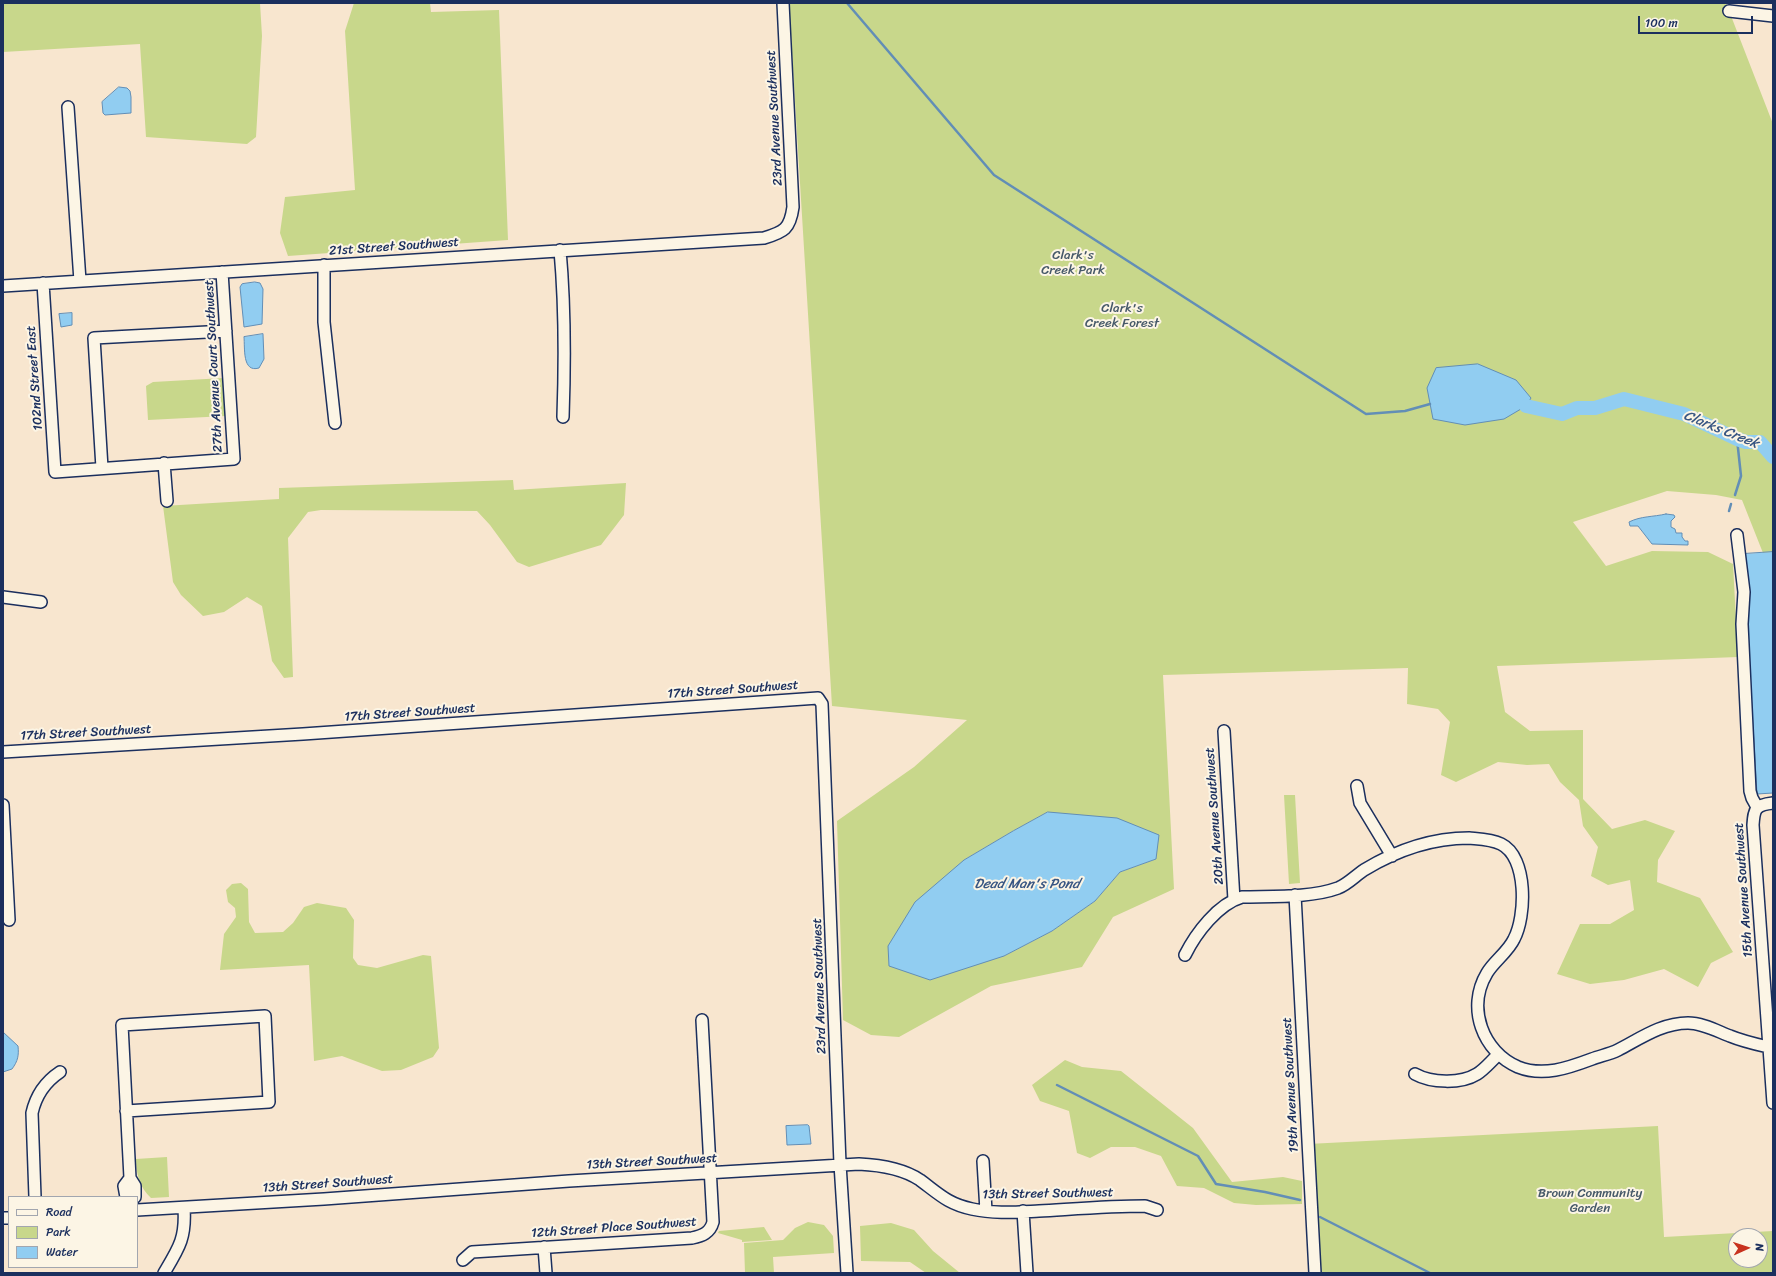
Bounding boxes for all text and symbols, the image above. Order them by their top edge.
scale bar [1640,8,1755,34]
text: 100 m [1645,12,1678,34]
street label: 23rd Avenue Southwest [764,50,786,186]
street label: 21st Street Southwest [328,235,460,259]
park label: Clark's Creek Park [1041,248,1105,279]
street label: 27th Avenue Court Southwest [202,279,226,453]
park label: Clark's Creek Forest [1085,301,1159,332]
street label: 102nd Street East [24,325,46,431]
water label: Clarks Creek [1681,407,1761,453]
street label: 17th Street Southwest [667,678,799,702]
street label: 17th Street Southwest [344,701,476,725]
street label: 17th Street Southwest [20,722,152,744]
street label: 20th Avenue Southwest [1202,747,1228,885]
street label: 15th Avenue Southwest [1731,822,1757,958]
water label: Dead Man's Pond [974,876,1080,892]
street label: 23rd Avenue Southwest [810,918,830,1054]
street label: 19th Avenue Southwest [1280,1017,1302,1153]
street label: 13th Street Southwest [586,1151,718,1173]
street label: 13th Street Southwest [262,1172,394,1196]
street label: 13th Street Southwest [982,1185,1114,1203]
park label: Brown Community Garden [1538,1186,1642,1217]
legend [8,1196,138,1268]
text: Road [46,1201,72,1223]
street label: 12th Street Place Southwest [531,1214,697,1242]
text: Park [46,1221,71,1243]
north arrow [1728,1228,1768,1268]
text: Water [46,1241,78,1263]
text: N [1750,1243,1769,1252]

